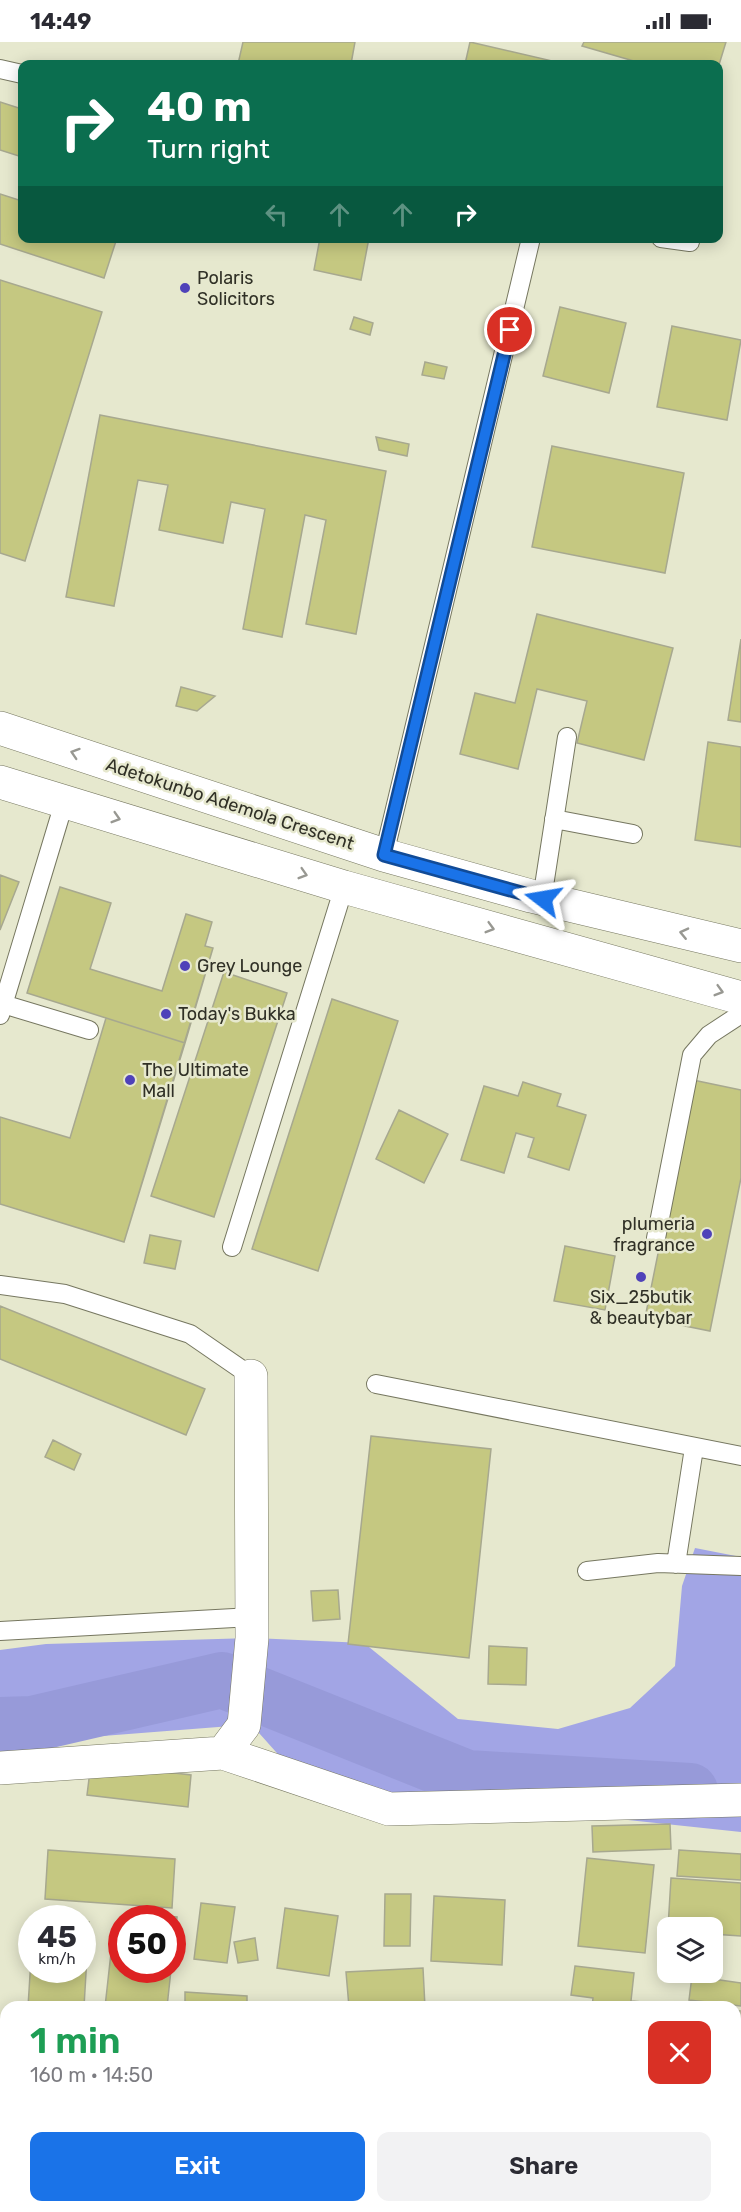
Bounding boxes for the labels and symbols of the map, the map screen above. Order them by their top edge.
place label: Polaris Solicitors [197,267,275,310]
marker: Polaris Solicitors [178,281,192,295]
pin [484,304,535,355]
one-way arrow [70,748,80,760]
street label: Adetokunbo Ademola Crescent [103,753,357,855]
one-way arrow [110,811,121,823]
one-way arrow [297,867,308,880]
position arrow [511,867,575,931]
one-way arrow [484,921,495,933]
one-way arrow [679,927,689,940]
place label: Grey Lounge [197,955,302,977]
marker: Grey Lounge [178,959,192,973]
one-way arrow [714,984,724,997]
place label: Today's Bukka [178,1003,296,1025]
marker: Today's Bukka [159,1007,173,1021]
place label: The Ultimate Mall [142,1059,249,1102]
marker: The Ultimate Mall [123,1073,137,1087]
place label: plumeria fragrance [613,1213,695,1256]
marker: plumeria fragrance [700,1227,714,1241]
marker: Six_25butik & beautybar [634,1270,648,1284]
place label: Six_25butik & beautybar [590,1286,693,1329]
speed limit sign: 50 [108,1905,186,1983]

